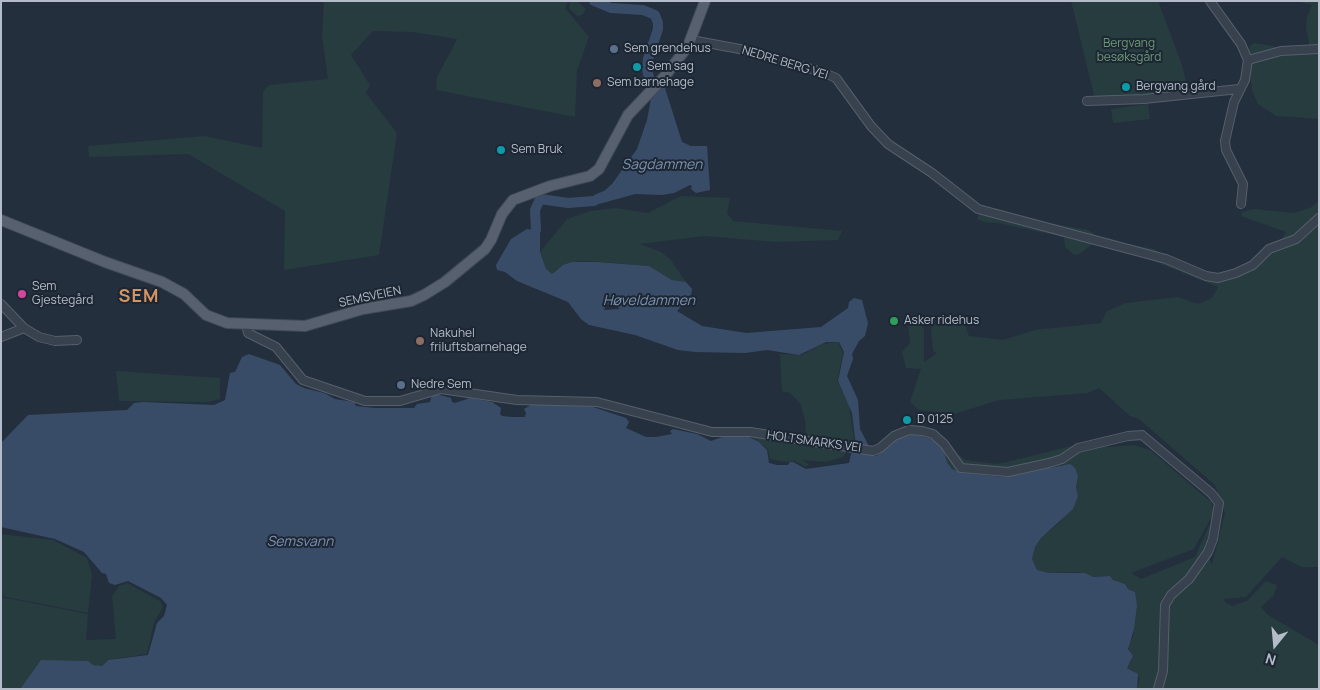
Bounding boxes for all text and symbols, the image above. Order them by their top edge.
park label: Bergvang besøksgård [1097,37,1161,65]
place label: Sem grendehus [624,42,711,56]
marker: Sem grendehus [608,43,620,55]
street label: NEDRE BERG VEI [740,43,830,83]
place label: Sem sag [647,60,694,74]
marker: Sem sag [631,61,643,73]
place label: Sem barnehage [607,76,694,90]
marker: Sem barnehage [591,77,603,89]
place label: Bergvang gård [1136,80,1216,94]
marker: Bergvang gård [1120,81,1132,93]
place label: Sem Bruk [511,143,563,157]
marker: Sem Bruk [495,144,507,156]
water label: Sagdammen [622,157,702,173]
place label: Sem Gjestegård [32,280,93,308]
street label: SEMSVEIEN [337,283,403,311]
district label: SEM [118,286,160,308]
marker: Sem Gjestegård [16,288,28,300]
water label: Høveldammen [603,293,695,309]
place label: Asker ridehus [904,314,979,328]
marker: Asker ridehus [888,315,900,327]
place label: Nakuhel friluftsbarnehage [430,327,527,355]
marker: Nakuhel friluftsbarnehage [414,335,426,347]
place label: Nedre Sem [411,378,471,392]
marker: Nedre Sem [395,379,407,391]
place label: D 0125 [917,413,953,427]
marker: D 0125 [901,414,913,426]
street label: HOLTSMARKS VEI [766,428,862,456]
water label: Semsvann [267,534,333,550]
north arrow [1250,620,1300,670]
text: N [1263,649,1278,670]

